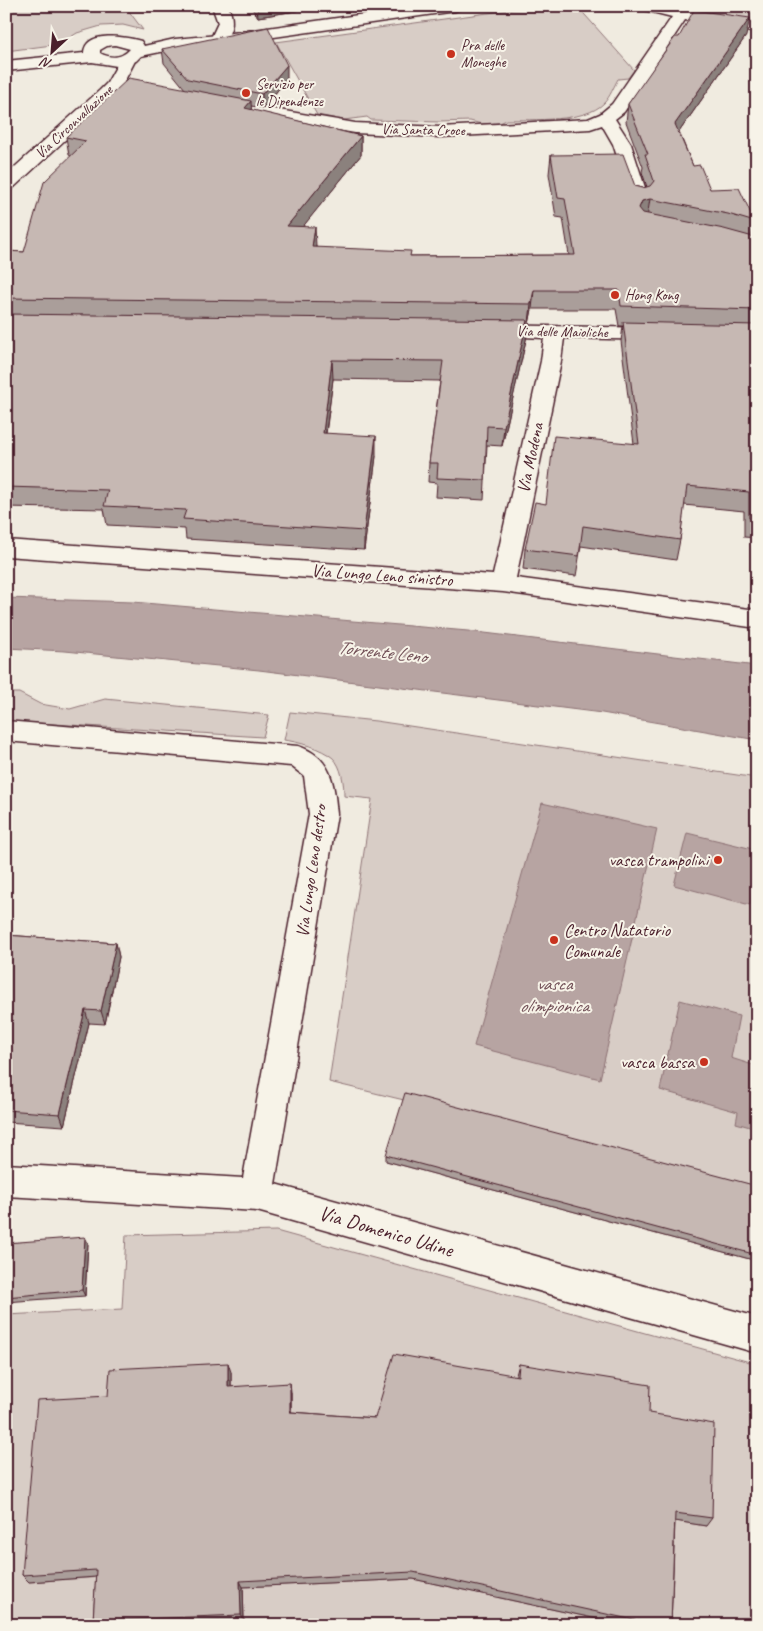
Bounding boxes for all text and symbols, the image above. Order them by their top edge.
north arrow [28,28,78,78]
place label: Pra delle Moneghe [461,36,507,72]
marker: Pra delle Moneghe [445,48,457,60]
text: N [37,53,54,73]
place label: Servizio per le Dipendenze [256,75,324,111]
street label: Via Circonvallazione [31,80,118,163]
marker: Servizio per le Dipendenze [240,87,252,99]
street label: Via Santa Croce [381,120,466,140]
place label: Hong Kong [625,286,679,305]
marker: Hong Kong [609,289,621,301]
street label: Via delle Maioliche [516,322,609,342]
street label: Via Modena [512,419,549,495]
street label: Via Lungo Leno sinistro [311,559,455,591]
water label: Torrente Leno [337,635,431,669]
street label: Via Lungo Leno destro [291,802,331,939]
place label: vasca trampolini [609,849,711,871]
marker: vasca trampolini [712,854,724,866]
place label: Centro Natatorio Comunale [564,919,672,962]
marker: Centro Natatorio Comunale [548,934,560,946]
water label: vasca olimpionica [519,972,591,1018]
place label: vasca bassa [621,1051,695,1073]
marker: vasca bassa [698,1056,710,1068]
street label: Via Domenico Udine [316,1199,457,1263]

